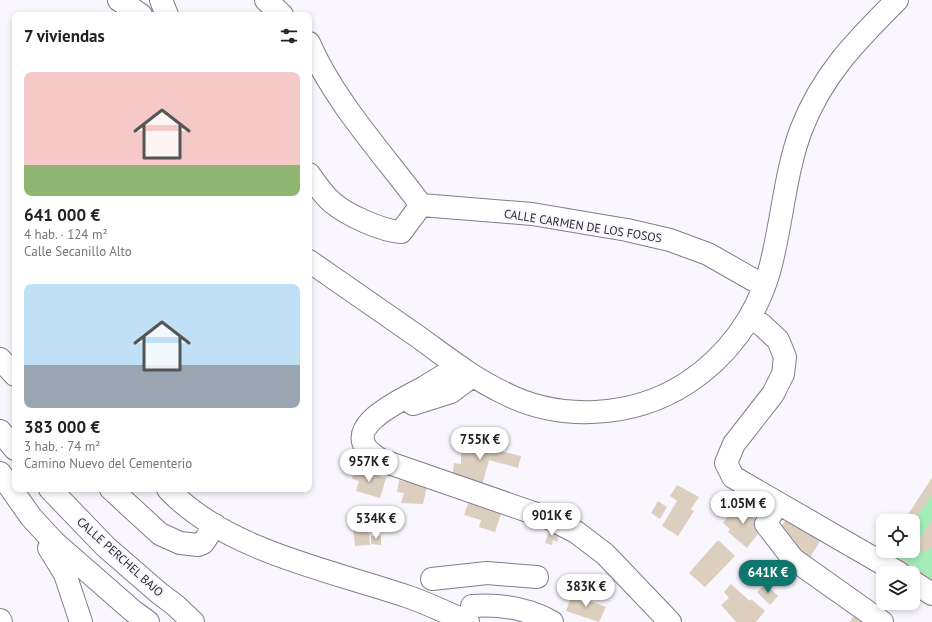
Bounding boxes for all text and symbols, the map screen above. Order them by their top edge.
text: 7 viviendas [24,25,105,47]
icon: filters [278,25,300,47]
icon: home [126,98,198,170]
text: 641 000 € [24,204,100,226]
street label: CALLE CARMEN DE LOS FOSOS [503,206,663,245]
text: 4 hab. · 124 m² [24,226,108,243]
text: Calle Secanillo Alto [24,243,132,260]
icon: home [126,310,198,382]
text: 383 000 € [24,416,100,438]
pin: 755K € [447,427,513,461]
text: 755K € [460,431,500,448]
text: 3 hab. · 74 m² [24,438,100,455]
pin: 957K € [336,449,402,483]
text: 957K € [349,453,389,470]
text: Camino Nuevo del Cementerio [24,455,192,472]
pin: 1.05M € [706,491,780,525]
text: 1.05M € [720,495,766,512]
pin: 901K € [519,503,585,537]
pin: 534K € [343,506,409,540]
text: 901K € [532,507,572,524]
text: 534K € [356,510,396,527]
street label: CALLE PERCHEL BAJO [74,514,167,599]
map controls [876,514,920,610]
button: locate [876,514,920,558]
pin: 641K € [735,560,801,594]
text: 641K € [748,564,788,581]
button: layers [876,566,920,610]
pin: 383K € [553,574,619,608]
text: 383K € [566,578,606,595]

